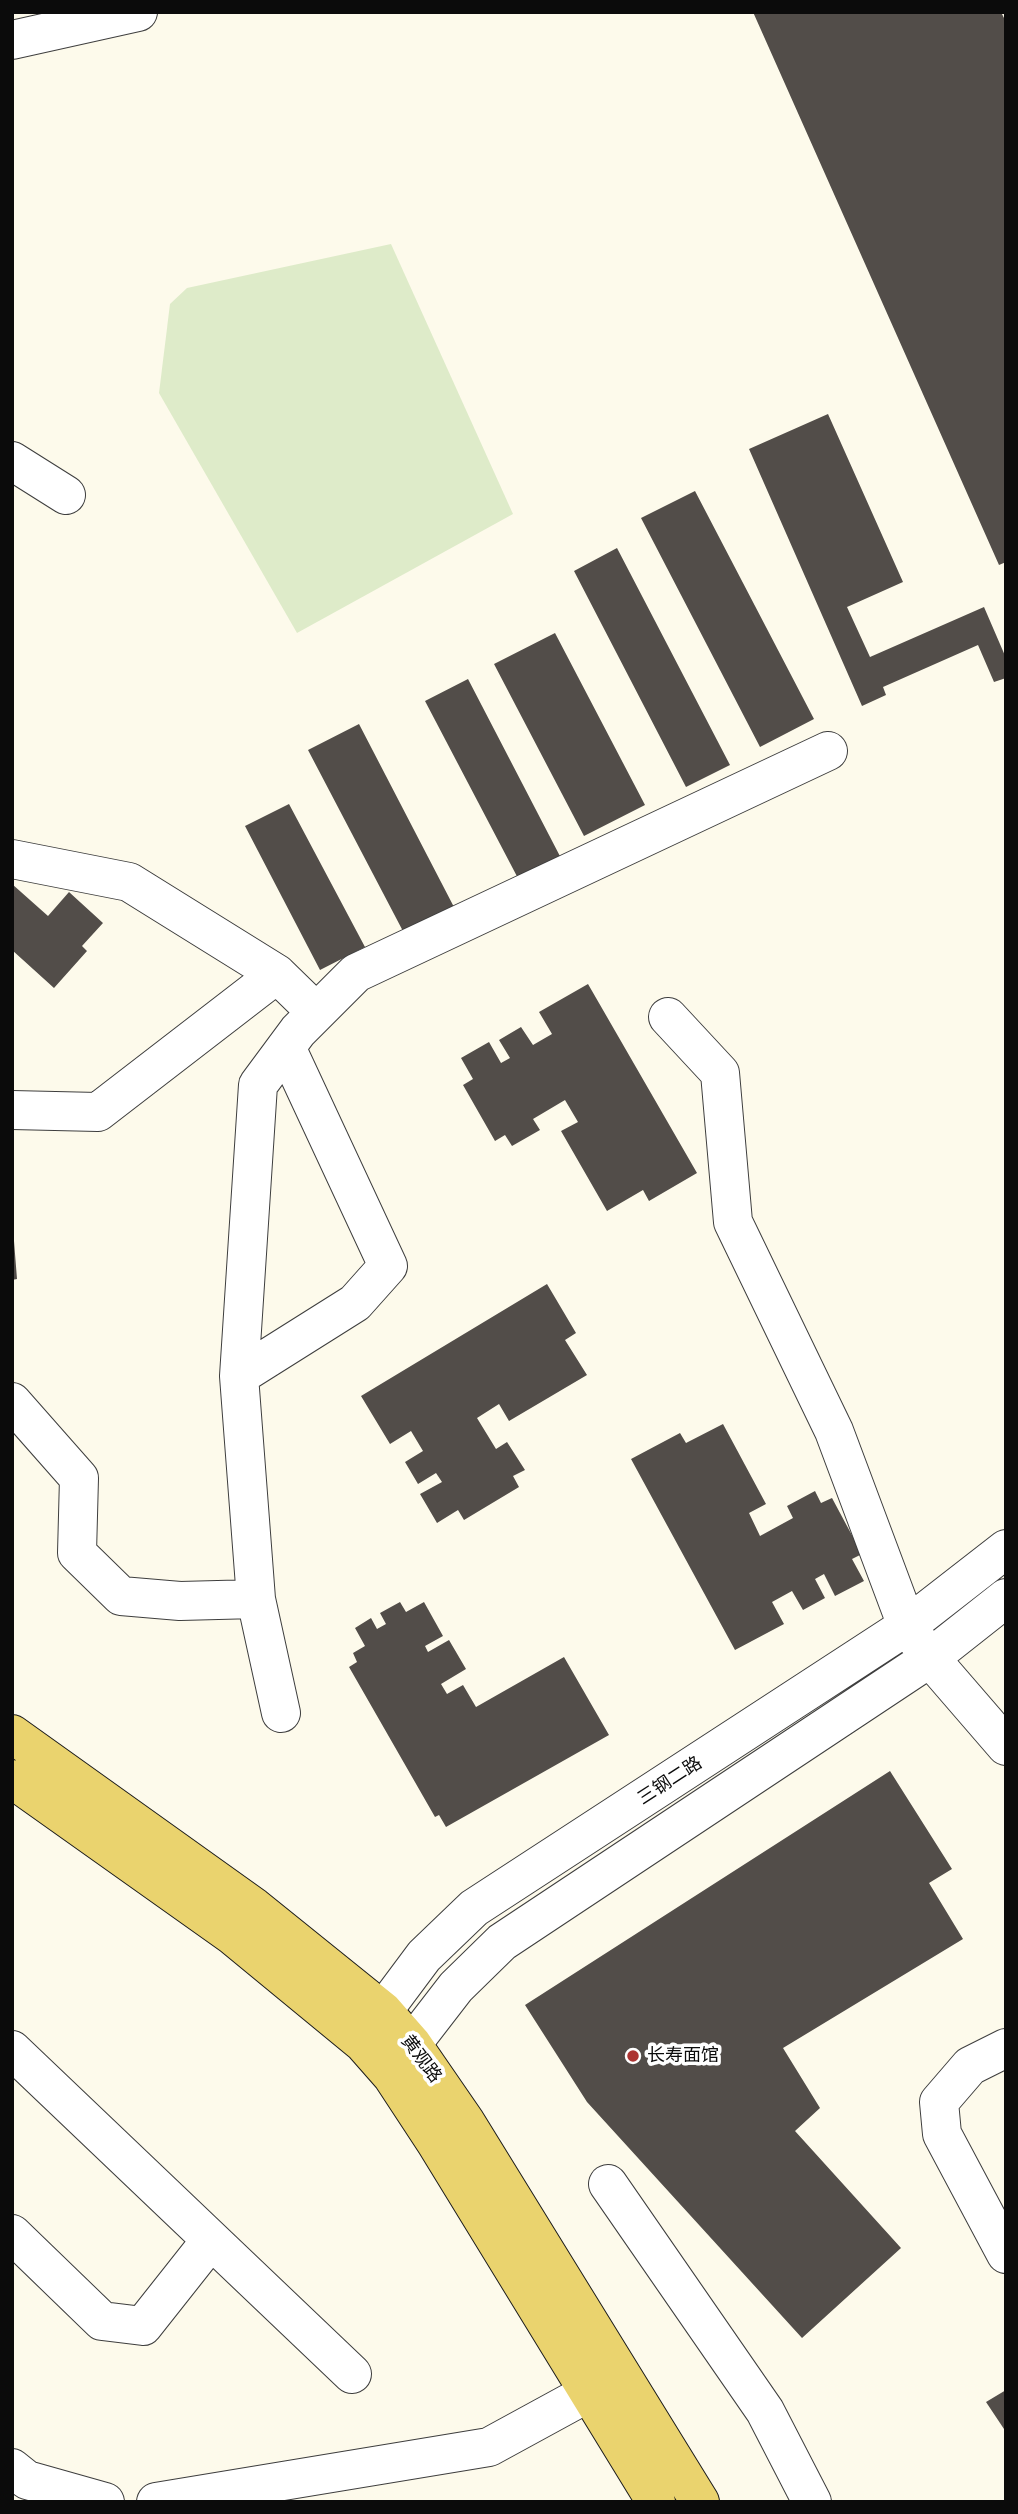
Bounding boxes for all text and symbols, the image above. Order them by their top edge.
street label: 三钢二路 [634,1752,706,1810]
street label: 黄观路 [396,2031,446,2087]
place label: 长寿面馆 [647,2045,719,2067]
marker: 长寿面馆 [625,2048,641,2064]

